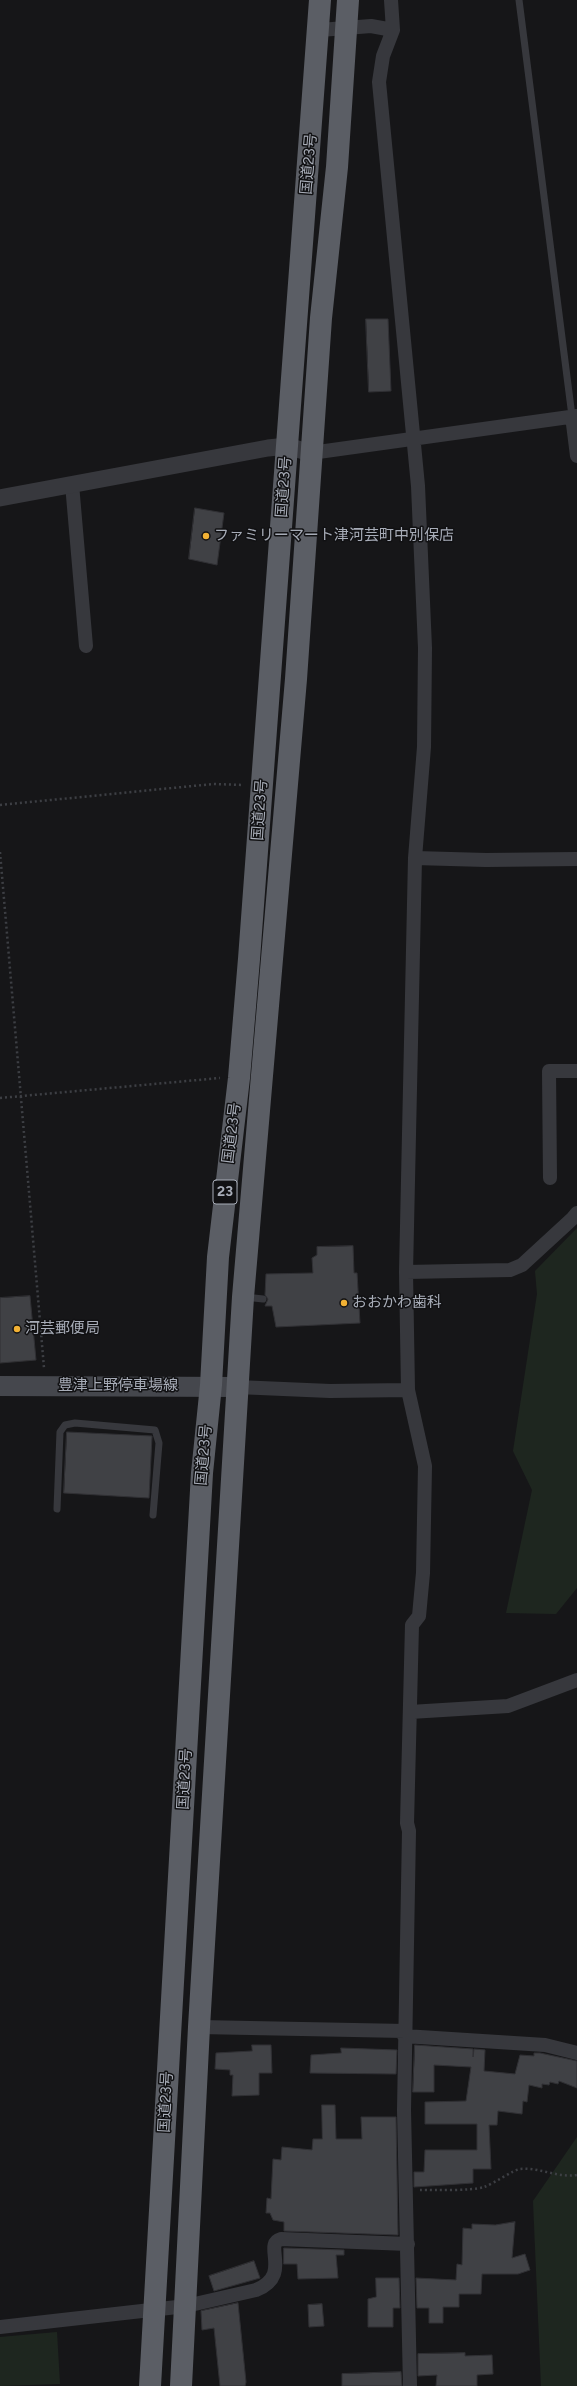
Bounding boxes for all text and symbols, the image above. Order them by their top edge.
street label: 国道23号 [297,133,321,195]
street label: 国道23号 [273,456,295,518]
place label: ファミリーマート津河芸町中別保店 [214,527,454,545]
marker: ファミリーマート津河芸町中別保店 [201,531,211,541]
street label: 国道23号 [249,779,271,841]
street label: 国道23号 [219,1101,245,1165]
road number: 23 [213,1180,237,1204]
place label: おおかわ歯科 [352,1294,442,1312]
marker: おおかわ歯科 [339,1298,349,1308]
place label: 河芸郵便局 [25,1320,100,1338]
marker: 河芸郵便局 [12,1324,22,1334]
street label: 豊津上野停車場線 [58,1377,178,1395]
street label: 国道23号 [192,1424,216,1486]
street label: 国道23号 [174,1748,196,1810]
street label: 国道23号 [155,2071,177,2133]

